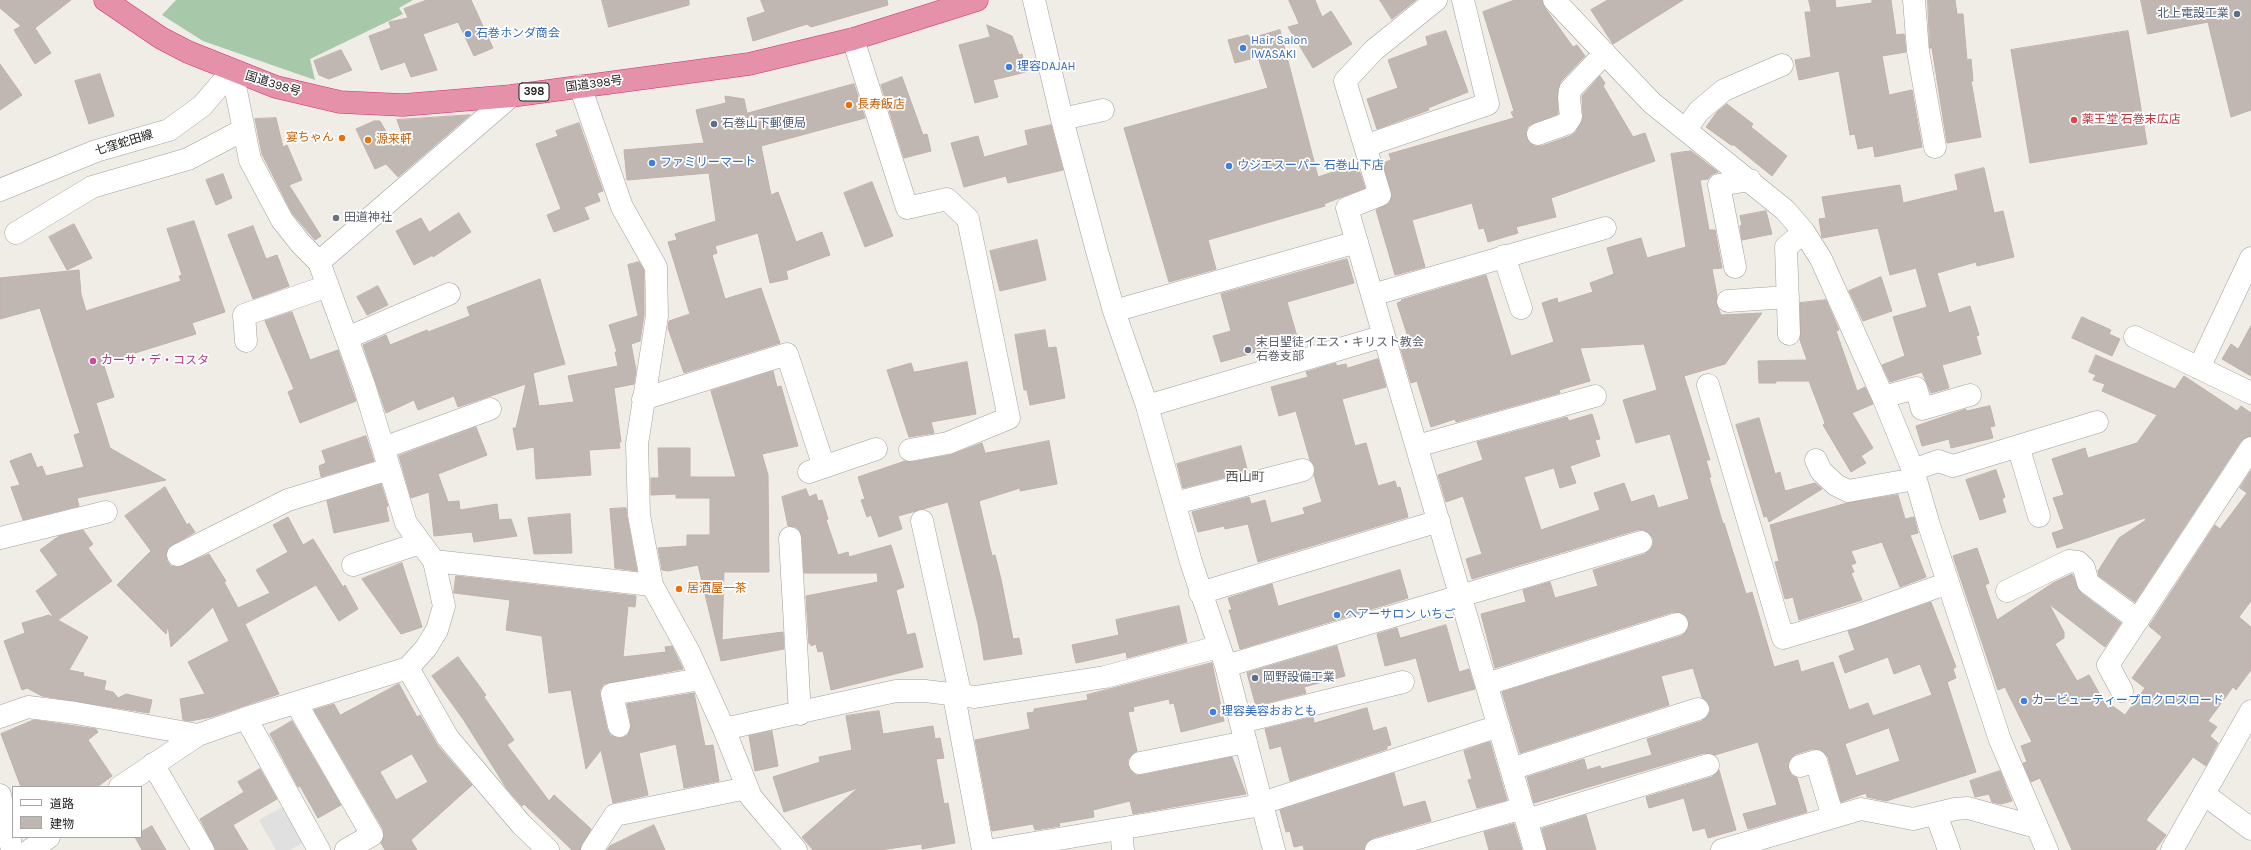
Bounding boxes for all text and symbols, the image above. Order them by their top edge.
place label: 北上電設工業 [2157,7,2229,21]
marker: 北上電設工業 [2232,9,2242,19]
place label: 石巻ホンダ商会 [476,27,560,41]
marker: 石巻ホンダ商会 [463,29,473,39]
place label: Hair Salon IWASAKI [1251,34,1307,62]
marker: Hair Salon IWASAKI [1238,43,1248,53]
place label: 理容DAJAH [1017,60,1076,74]
marker: 理容DAJAH [1004,62,1014,72]
street label: 国道398号 [243,69,303,99]
street label: 国道398号 [565,73,623,95]
road number: 398 [519,83,549,101]
place label: 長寿飯店 [857,98,905,112]
marker: 長寿飯店 [844,100,854,110]
place label: 薬王堂 石巻末広店 [2082,113,2181,127]
marker: 薬王堂 石巻末広店 [2069,115,2079,125]
place label: 石巻山下郵便局 [722,117,806,131]
marker: 石巻山下郵便局 [709,119,719,129]
street label: 七窪蛇田線 [93,127,155,159]
place label: 宴ちゃん [286,131,334,145]
marker: 宴ちゃん [337,133,347,143]
place label: 源来軒 [376,133,412,147]
marker: 源来軒 [363,135,373,145]
place label: ファミリーマート [660,156,756,170]
marker: ファミリーマート [647,158,657,168]
place label: ウジエスーパー 石巻山下店 [1237,159,1384,173]
marker: ウジエスーパー 石巻山下店 [1224,161,1234,171]
place label: 田道神社 [344,211,392,225]
marker: 田道神社 [331,213,341,223]
place label: 末日聖徒イエス・キリスト教会 石巻支部 [1256,336,1424,364]
marker: 末日聖徒イエス・キリスト教会 石巻支部 [1243,345,1253,355]
place label: カーサ・デ・コスタ [101,354,209,368]
marker: カーサ・デ・コスタ [88,356,98,366]
district label: 西山町 [1226,469,1264,485]
place label: 居酒屋一茶 [687,582,747,596]
marker: 居酒屋一茶 [674,584,684,594]
place label: ヘアーサロン いちご [1345,608,1455,622]
marker: ヘアーサロン いちご [1332,610,1342,620]
place label: 岡野設備工業 [1263,671,1335,685]
marker: 岡野設備工業 [1250,673,1260,683]
place label: カービューティープロクロスロード [2032,694,2224,708]
marker: カービューティープロクロスロード [2019,696,2029,706]
place label: 理容美容おおとも [1221,705,1317,719]
marker: 理容美容おおとも [1208,707,1218,717]
legend [12,786,142,838]
text: 道路 [50,797,74,811]
text: 建物 [50,817,74,831]

